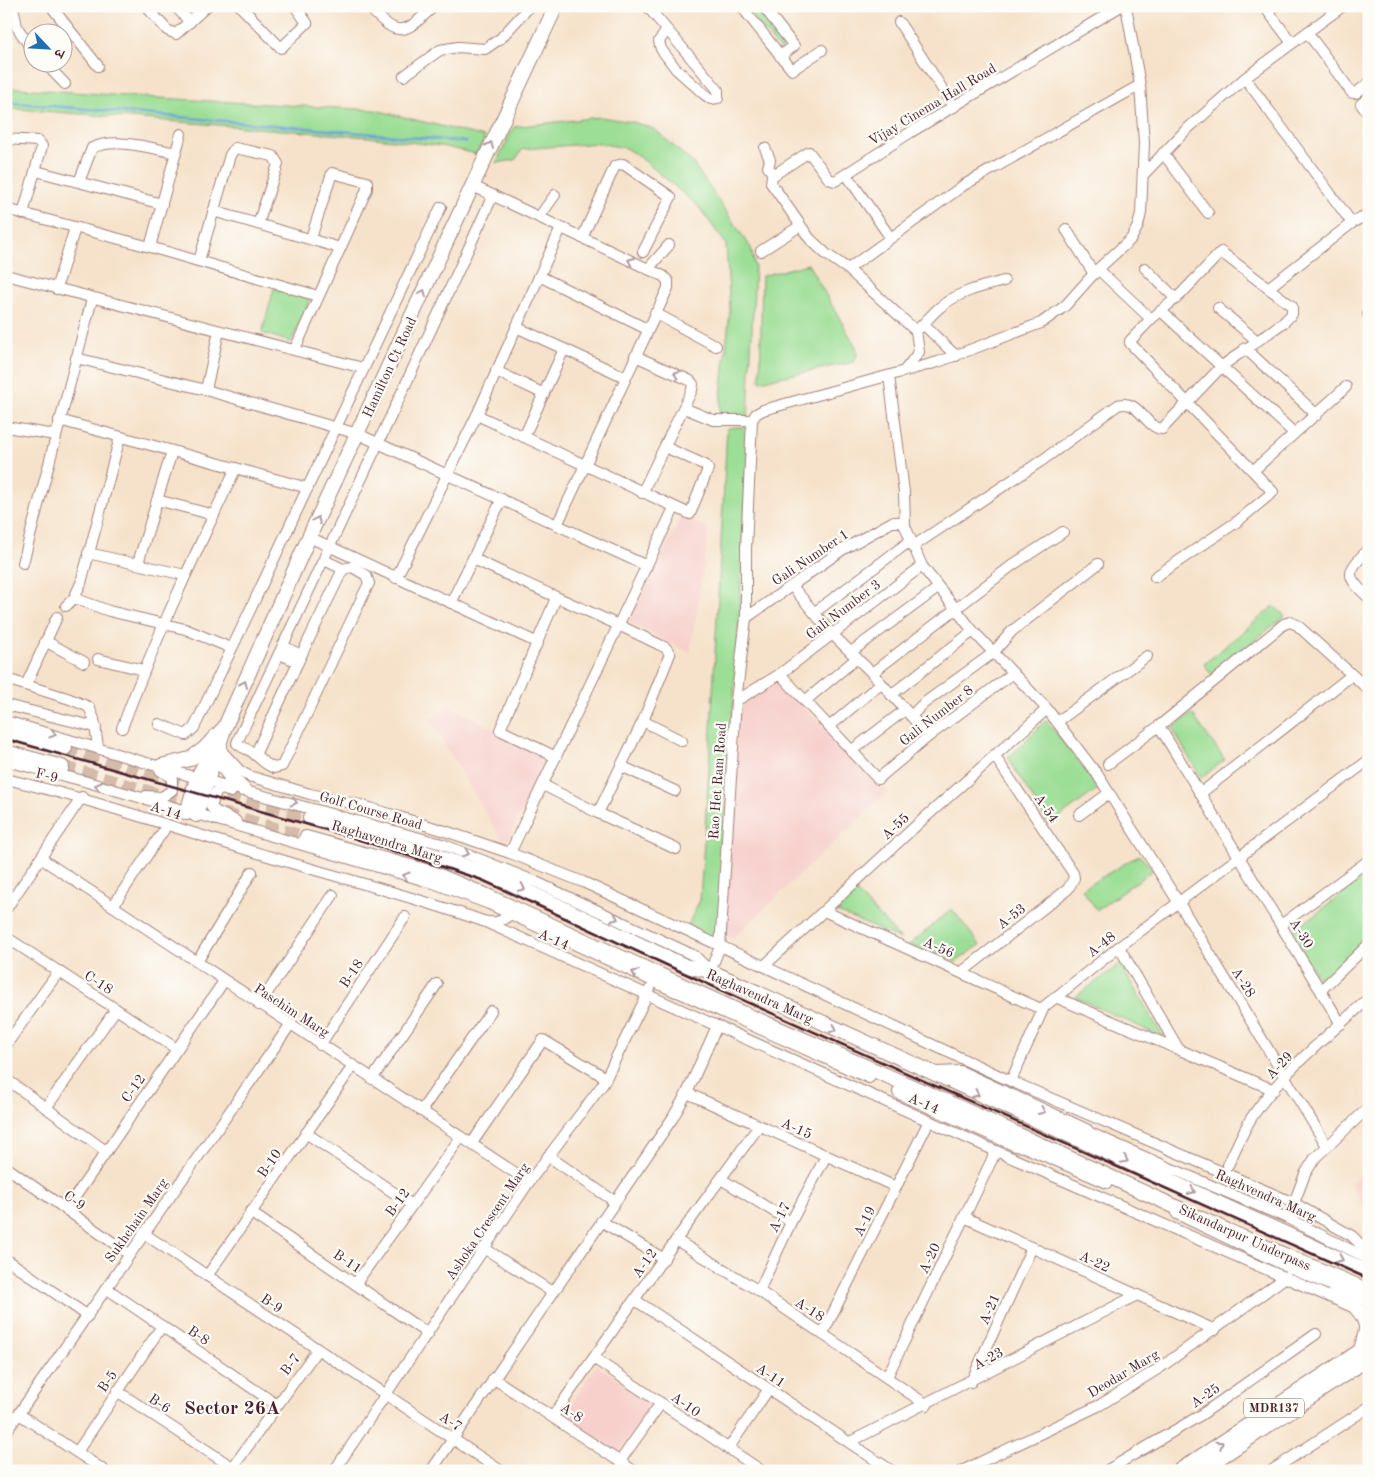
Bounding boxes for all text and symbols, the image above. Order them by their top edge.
north arrow [22,22,72,72]
text: उ [51,46,67,60]
street label: Vijay Cinema Hall Road [866,61,999,149]
one-way arrow [484,141,495,150]
one-way arrow [627,257,636,267]
one-way arrow [417,289,428,298]
street label: Hamilton Ct Road [360,315,419,420]
one-way arrow [673,370,682,381]
one-way arrow [311,516,321,525]
street label: Gali Number 1 [770,527,851,589]
street label: Gali Number 3 [804,577,883,642]
one-way arrow [238,680,248,689]
street label: Gali Number 8 [897,683,976,749]
street label: Rao Het Ram Road [707,722,729,840]
one-way arrow [49,728,58,739]
street label: F-9 [34,766,59,786]
one-way arrow [95,781,103,791]
street label: Golf Course Road [318,790,424,832]
street label: A-54 [1031,791,1061,826]
one-way arrow [289,797,297,807]
street label: A-14 [148,799,183,823]
street label: A-55 [879,811,912,843]
street label: Raghavendra Marg [330,818,444,866]
one-way arrow [461,847,470,858]
one-way arrow [402,871,410,881]
one-way arrow [517,882,526,893]
street label: A-53 [995,901,1029,932]
one-way arrow [610,912,619,923]
street label: A-30 [1287,916,1316,951]
street label: A-14 [536,927,571,953]
street label: A-48 [1085,929,1119,960]
street label: A-56 [921,935,956,961]
street label: B-18 [337,957,366,990]
street label: A-28 [1229,965,1258,1000]
street label: Raghavendra Marg [704,967,815,1027]
street label: C-18 [82,969,115,997]
one-way arrow [631,969,640,979]
street label: Paschim Marg [251,981,332,1040]
one-way arrow [829,1022,838,1033]
street label: A-29 [1264,1049,1296,1082]
street label: C-12 [119,1072,148,1105]
one-way arrow [971,1087,980,1098]
street label: A-14 [906,1091,941,1117]
one-way arrow [1037,1104,1046,1115]
street label: A-15 [779,1116,814,1142]
street label: B-10 [255,1147,284,1180]
one-way arrow [1120,1154,1129,1164]
street label: Ashoka Crescent Marg [443,1160,532,1283]
street label: Raghvendra Marg [1213,1167,1318,1225]
street label: Sukhchain Marg [103,1176,171,1265]
one-way arrow [1187,1185,1196,1196]
street label: B-12 [383,1186,413,1219]
street label: C-9 [61,1189,88,1213]
street label: A-17 [766,1200,793,1235]
street label: Sikandarpur Underpass [1176,1202,1313,1273]
street label: A-19 [851,1204,878,1239]
street label: A-20 [917,1241,943,1276]
street label: A-12 [630,1246,660,1281]
street label: B-11 [331,1247,364,1276]
street label: A-22 [1077,1249,1112,1275]
one-way arrow [1335,1253,1344,1264]
street label: B-9 [258,1292,285,1316]
street label: A-21 [977,1292,1003,1327]
street label: A-18 [792,1295,827,1324]
street label: B-8 [185,1324,212,1348]
street label: A-23 [971,1345,1006,1373]
street label: Deodar Marg [1086,1347,1162,1400]
street label: B-7 [278,1351,303,1378]
street label: A-11 [753,1361,788,1391]
street label: B-5 [96,1368,120,1395]
street label: A-25 [1188,1381,1223,1411]
street label: A-10 [668,1390,703,1420]
street label: B-6 [146,1392,173,1416]
road number: MDR137 [1244,1399,1304,1418]
district label: Sector 26A [184,1400,280,1419]
street label: A-8 [558,1400,585,1425]
street label: A-7 [437,1409,464,1434]
one-way arrow [1214,1441,1224,1450]

